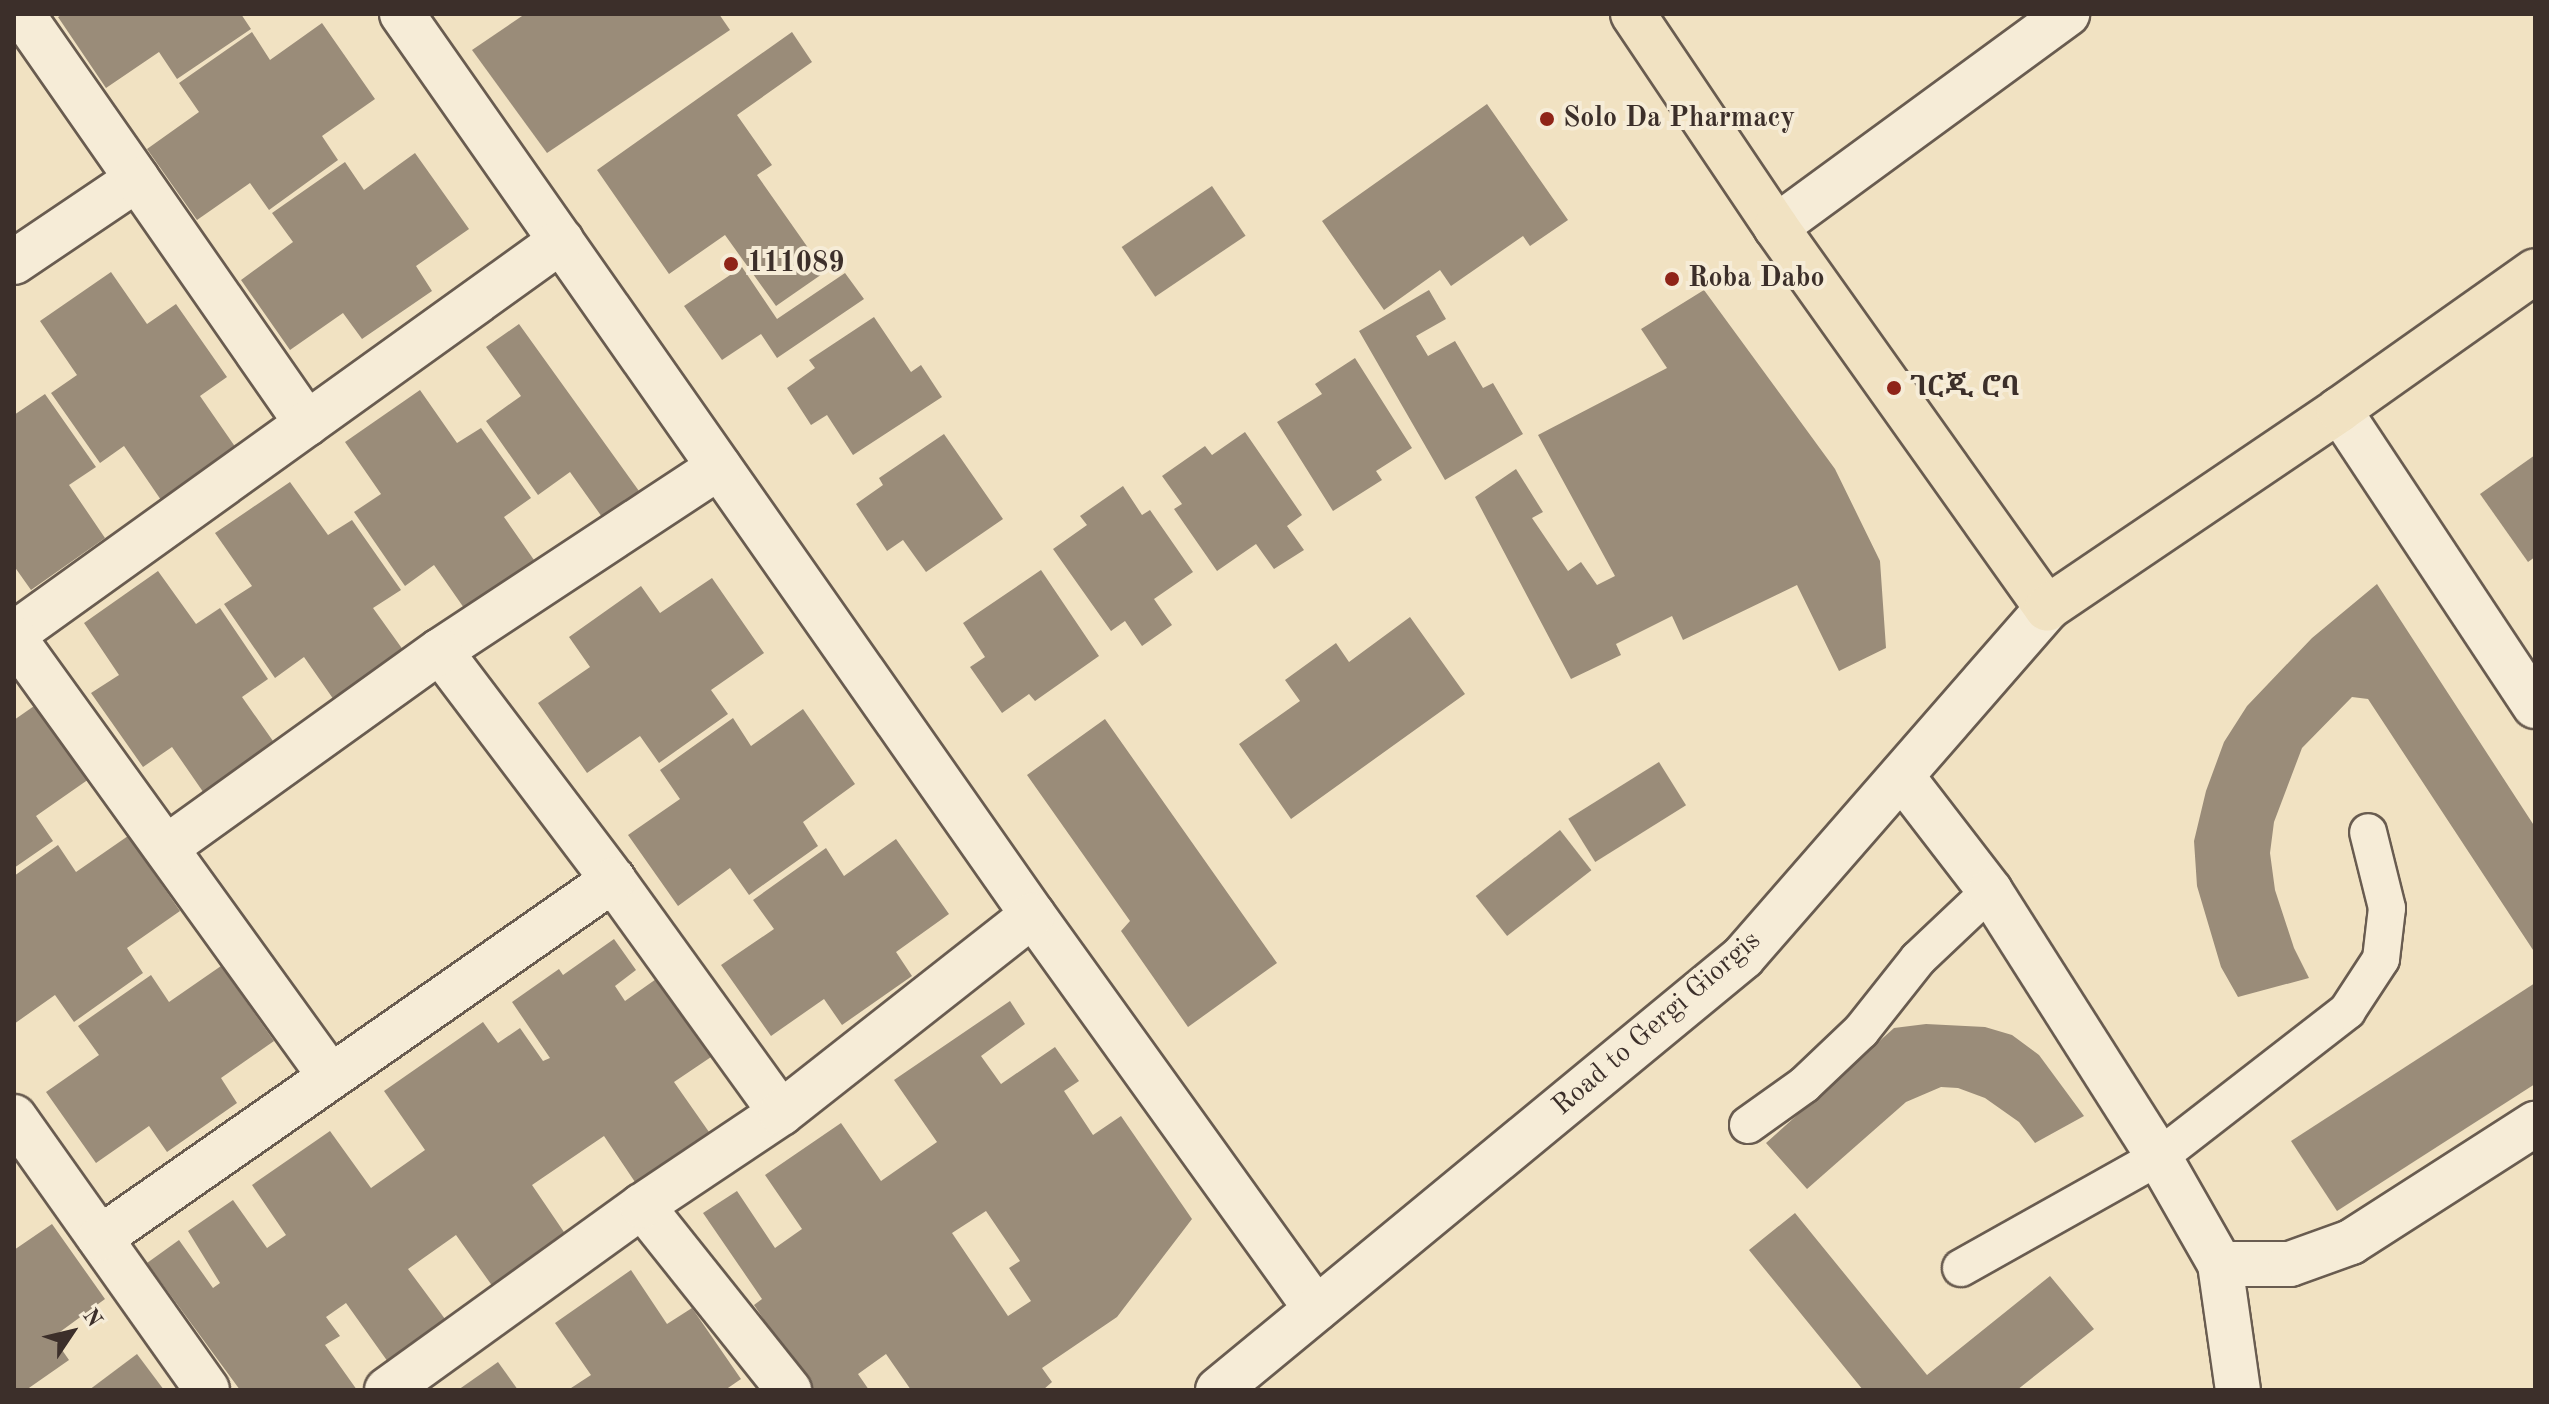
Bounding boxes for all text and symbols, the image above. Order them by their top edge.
place label: Solo Da Pharmacy [1563,102,1795,136]
marker: Solo Da Pharmacy [1538,110,1556,128]
place label: 111089 [747,247,844,281]
marker: 111089 [722,255,740,273]
place label: Roba Dabo [1688,262,1825,296]
marker: Roba Dabo [1663,270,1681,288]
place label: ገርጂ ሮባ [1910,371,2020,405]
marker: ገርጂ ሮባ [1885,379,1903,397]
street label: Road to Gergi Giorgis [1546,924,1768,1124]
north arrow [32,1292,112,1372]
text: N [78,1305,105,1331]

